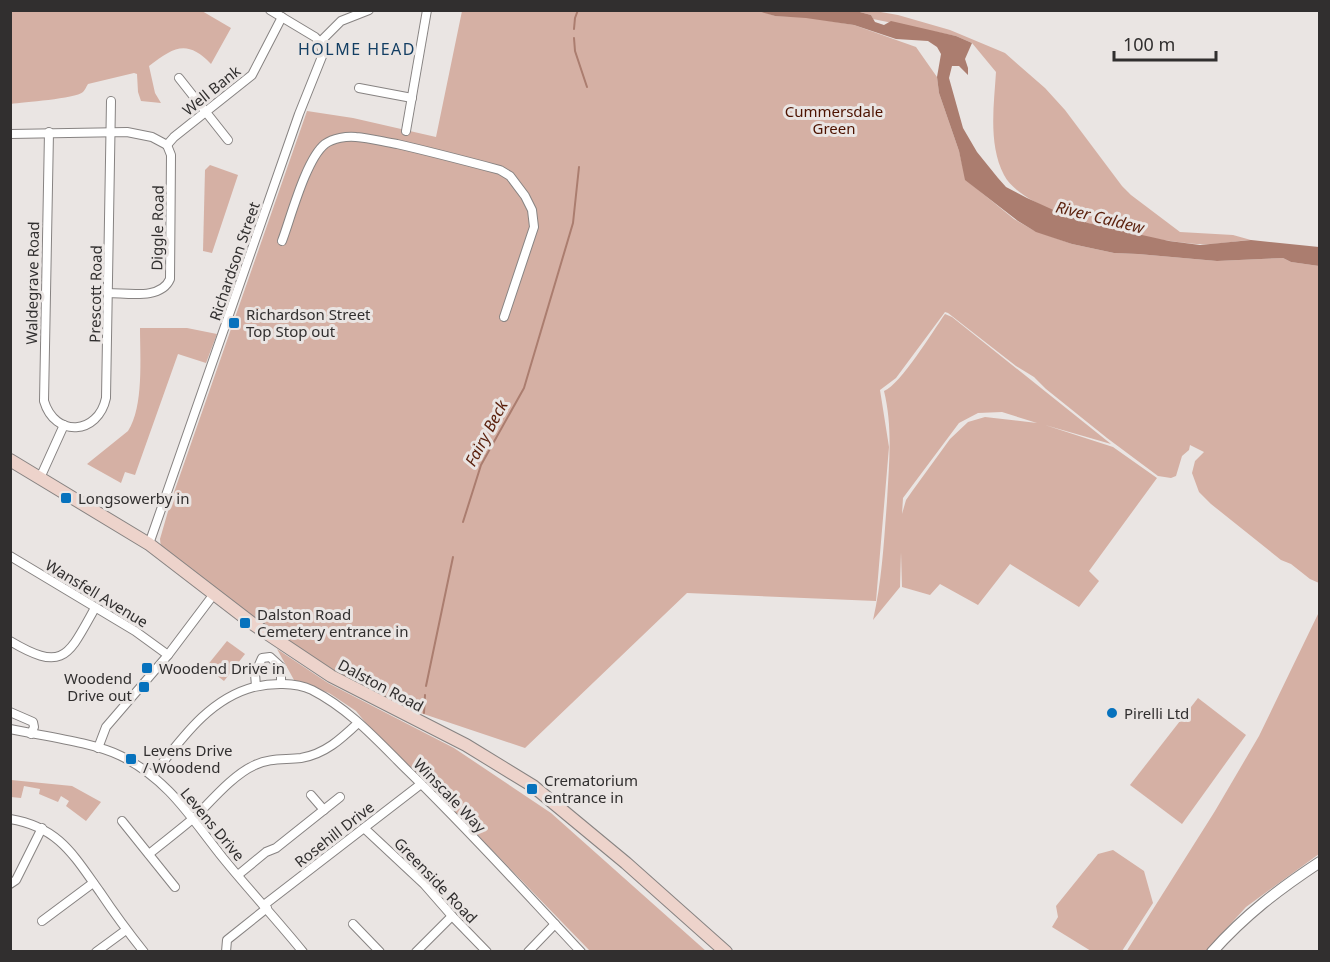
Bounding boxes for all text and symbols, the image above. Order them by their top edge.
scale bar [1114,24,1216,62]
text: 100 m [1123,32,1175,56]
district label: HOLME HEAD [298,38,416,60]
street label: Well Bank [178,60,244,120]
park label: Cummersdale Green [785,101,883,138]
street label: Diggle Road [146,185,168,271]
water label: River Caldew [1053,195,1148,239]
street label: Richardson Street [204,198,264,323]
street label: Waldegrave Road [21,221,43,345]
street label: Prescott Road [84,245,106,343]
place label: Richardson Street Top Stop out [246,304,371,341]
marker: Richardson Street Top Stop out [227,316,241,330]
water label: Fairy Beck [459,395,513,470]
place label: Longsowerby in [78,488,189,508]
marker: Longsowerby in [59,491,73,505]
street label: Wansfell Avenue [42,554,152,632]
place label: Dalston Road Cemetery entrance in [257,604,408,641]
marker: Dalston Road Cemetery entrance in [238,616,252,630]
street label: Dalston Road [335,654,427,716]
place label: Woodend Drive in [159,658,285,678]
marker: Woodend Drive in [140,661,154,675]
place label: Woodend Drive out [64,668,133,705]
marker: Woodend Drive out [137,680,151,694]
place label: Pirelli Ltd [1124,703,1189,723]
marker: Pirelli Ltd [1105,706,1119,720]
place label: Levens Drive / Woodend [143,740,233,777]
marker: Levens Drive / Woodend [124,752,138,766]
street label: Winscale Way [410,754,491,837]
place label: Crematorium entrance in [544,770,638,807]
marker: Crematorium entrance in [525,782,539,796]
street label: Levens Drive [177,783,249,865]
street label: Rosehill Drive [290,797,378,871]
street label: Greenside Road [390,833,482,927]

